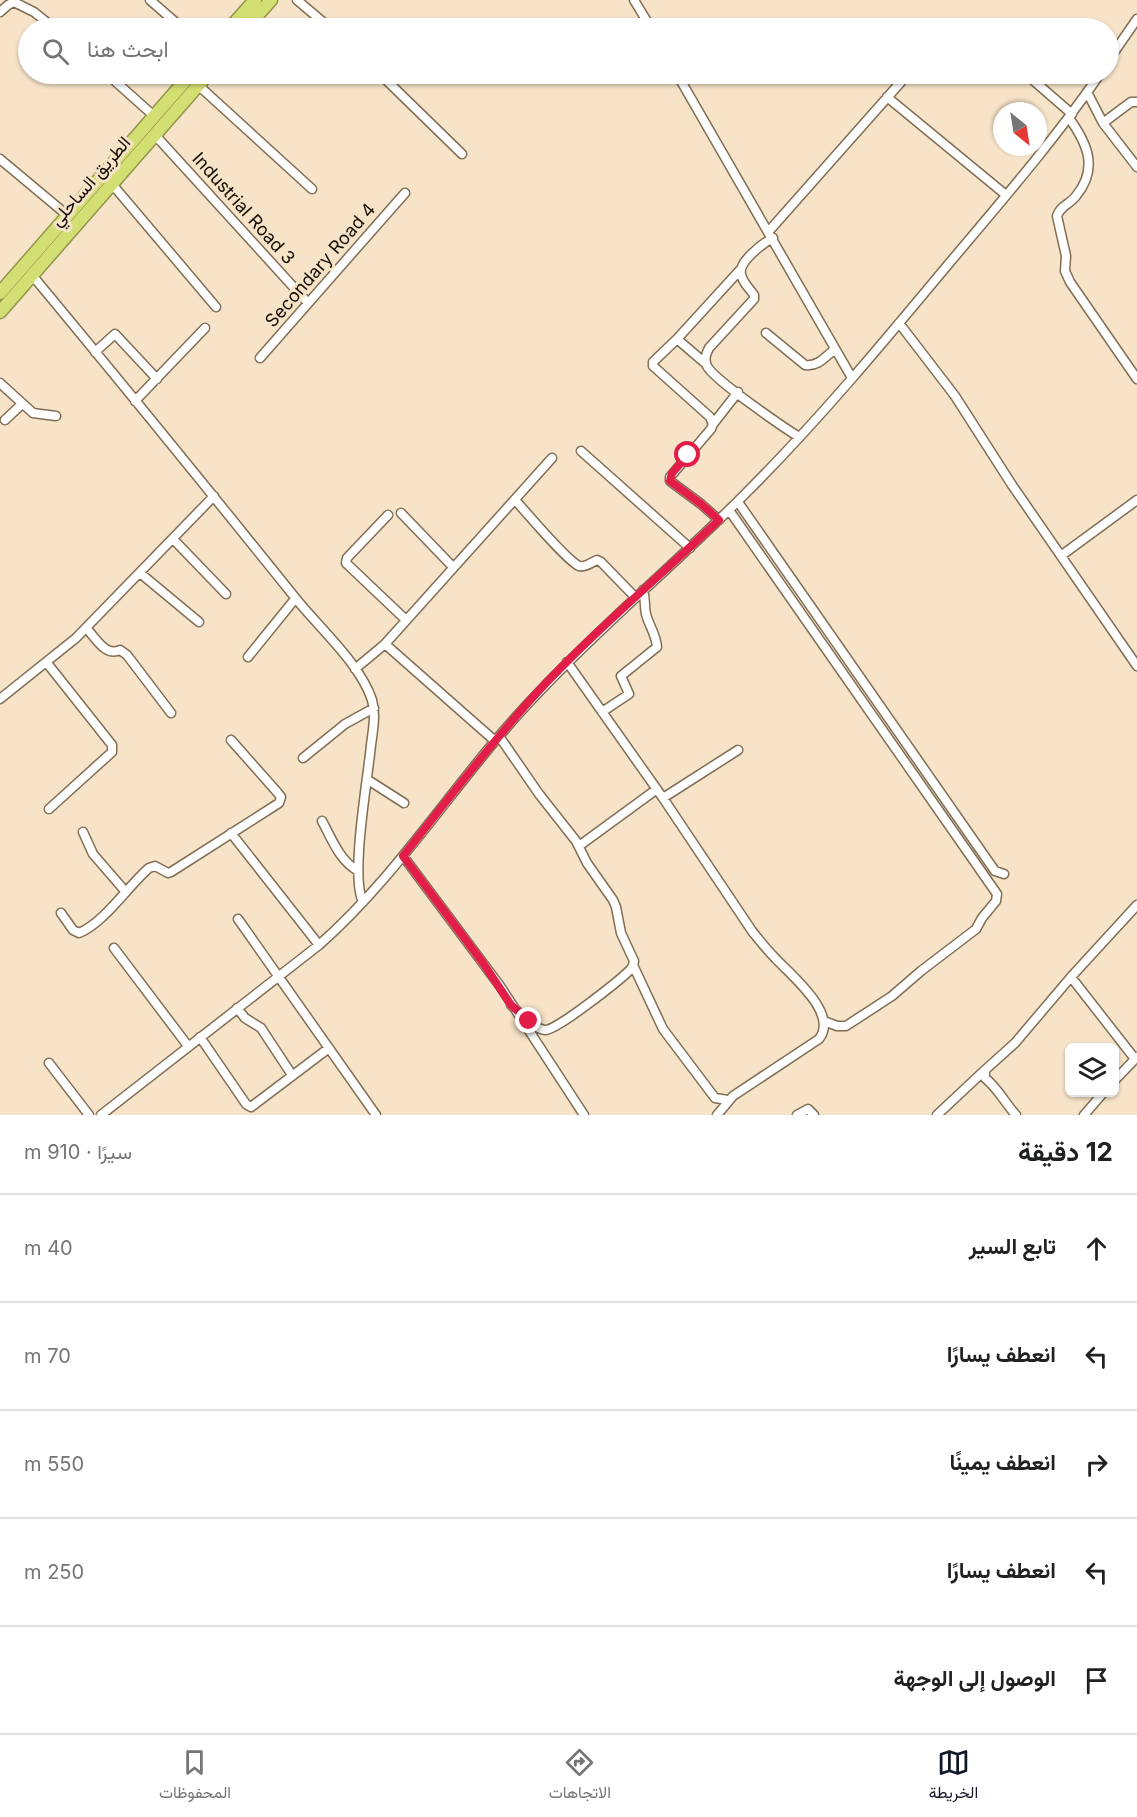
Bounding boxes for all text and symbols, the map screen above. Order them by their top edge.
search box [18,18,1119,84]
icon: search [39,35,72,68]
text: ابحث هنا [87,36,169,62]
north arrow [993,102,1047,156]
street label: الطريق الساحلي [45,132,138,233]
street label: Industrial Road 3 [188,148,300,268]
street label: Secondary Road 4 [260,199,380,331]
route start [674,441,700,467]
route end [515,1007,541,1033]
map controls [1065,1043,1119,1097]
button: layers [1065,1043,1119,1097]
text: 12 دقيقة [1018,1136,1113,1167]
text: سيرًا · 910 m [24,1140,132,1164]
icon: ahead [1080,1232,1113,1265]
text: تابع السير [969,1233,1056,1259]
text: 40 m [24,1236,73,1260]
icon: left [1080,1340,1113,1373]
text: انعطف يسارًا [947,1341,1056,1367]
text: 70 m [24,1344,71,1368]
icon: right [1080,1448,1113,1481]
text: انعطف يمينًا [949,1449,1056,1475]
text: 550 m [24,1452,84,1476]
icon: left [1080,1556,1113,1589]
text: انعطف يسارًا [947,1557,1056,1583]
text: 250 m [24,1560,84,1584]
icon: arrive [1080,1664,1113,1697]
text: الوصول إلى الوجهة [893,1665,1056,1691]
tab: المحفوظات [159,1746,231,1807]
tab: الاتجاهات [549,1746,611,1807]
tab: الخريطة [929,1746,978,1807]

